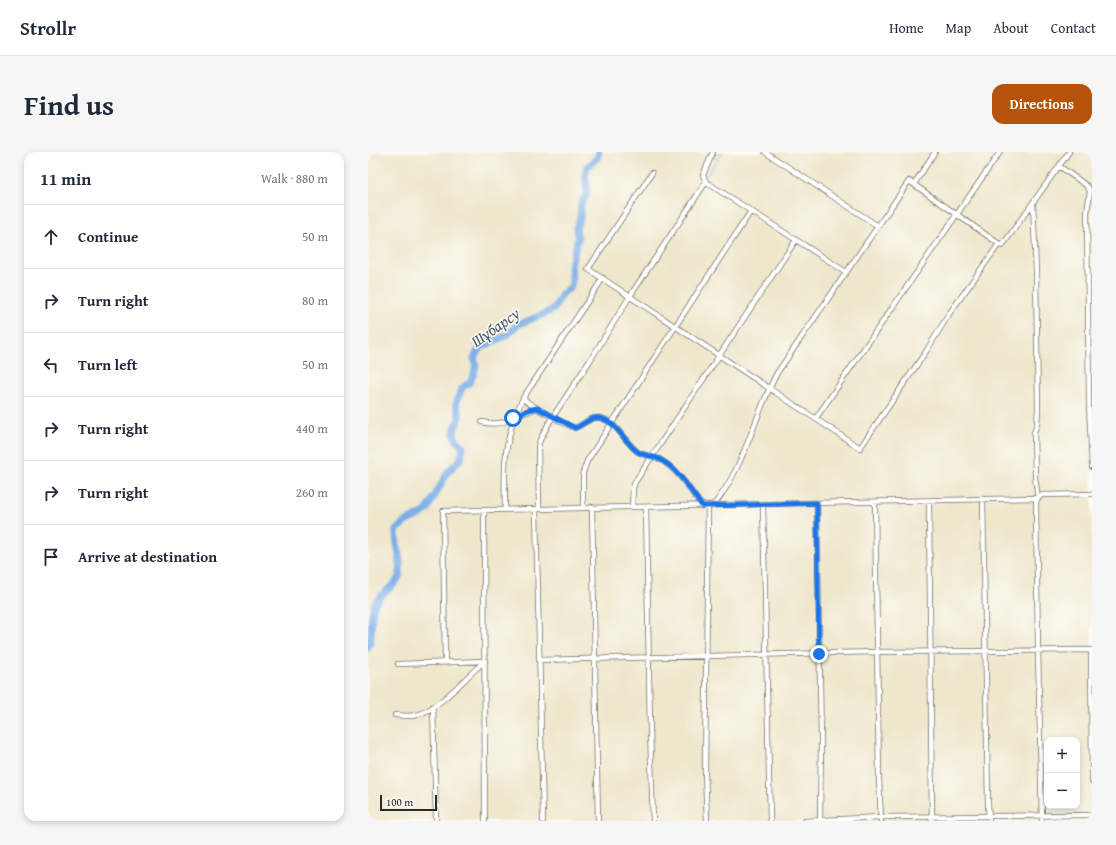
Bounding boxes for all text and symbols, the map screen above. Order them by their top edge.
text: Strollr [20,14,76,42]
text: Home [889,18,924,38]
text: Map [946,18,971,38]
text: About [993,18,1029,38]
text: Contact [1051,18,1096,38]
text: Find us [24,84,114,125]
button: Directions [992,84,1092,124]
text: 11 min [40,166,91,191]
text: Walk · 880 m [261,169,328,188]
icon: ahead [40,226,62,248]
text: Continue [78,226,139,247]
text: 50 m [302,227,328,246]
icon: right [40,290,62,312]
text: Turn right [78,290,149,311]
text: 80 m [302,291,328,310]
water label: Шұбарсу [466,301,525,353]
icon: left [40,354,62,376]
text: Turn left [78,354,137,375]
text: 50 m [302,355,328,374]
route start [504,409,522,427]
icon: right [40,418,62,440]
text: Turn right [78,418,149,439]
text: 440 m [296,419,328,438]
icon: right [40,482,62,504]
text: Turn right [78,482,149,503]
text: 260 m [296,483,328,502]
icon: arrive [40,546,62,568]
text: Arrive at destination [78,546,217,567]
route end [810,645,828,663]
map controls [1044,737,1080,809]
button: + [1044,737,1080,773]
button: − [1044,773,1080,809]
scale bar [380,793,437,812]
text: 100 m [386,794,413,810]

